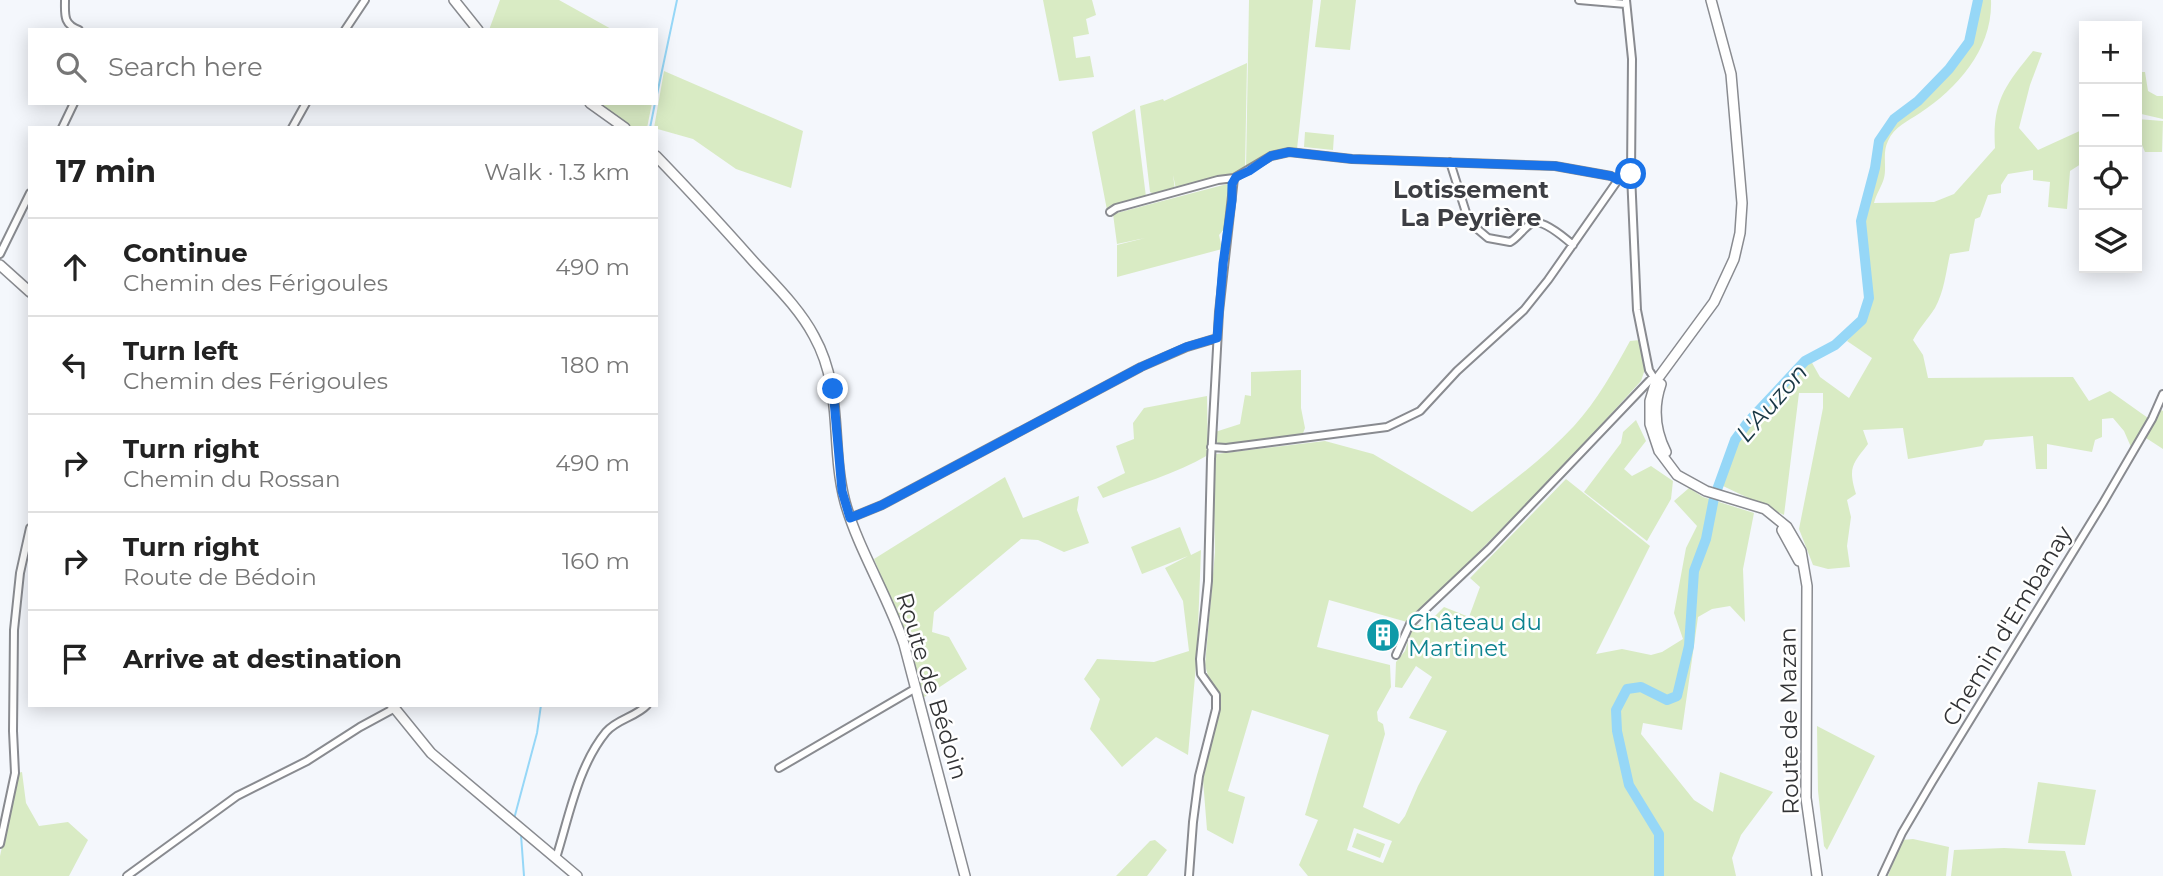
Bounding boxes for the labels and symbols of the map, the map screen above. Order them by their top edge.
route start [1615,158,1646,189]
district label: Lotissement La Peyrière [1393,175,1549,232]
water label: L'Auzon [1730,358,1814,448]
route end [817,373,848,404]
street label: Chemin d'Embanay [1936,521,2078,731]
street label: Route de Bédoin [890,589,974,783]
place label: Château du Martinet [1408,608,1542,662]
building icon: Château du Martinet [1364,616,1402,654]
street label: Route de Mazan [1773,627,1805,815]

